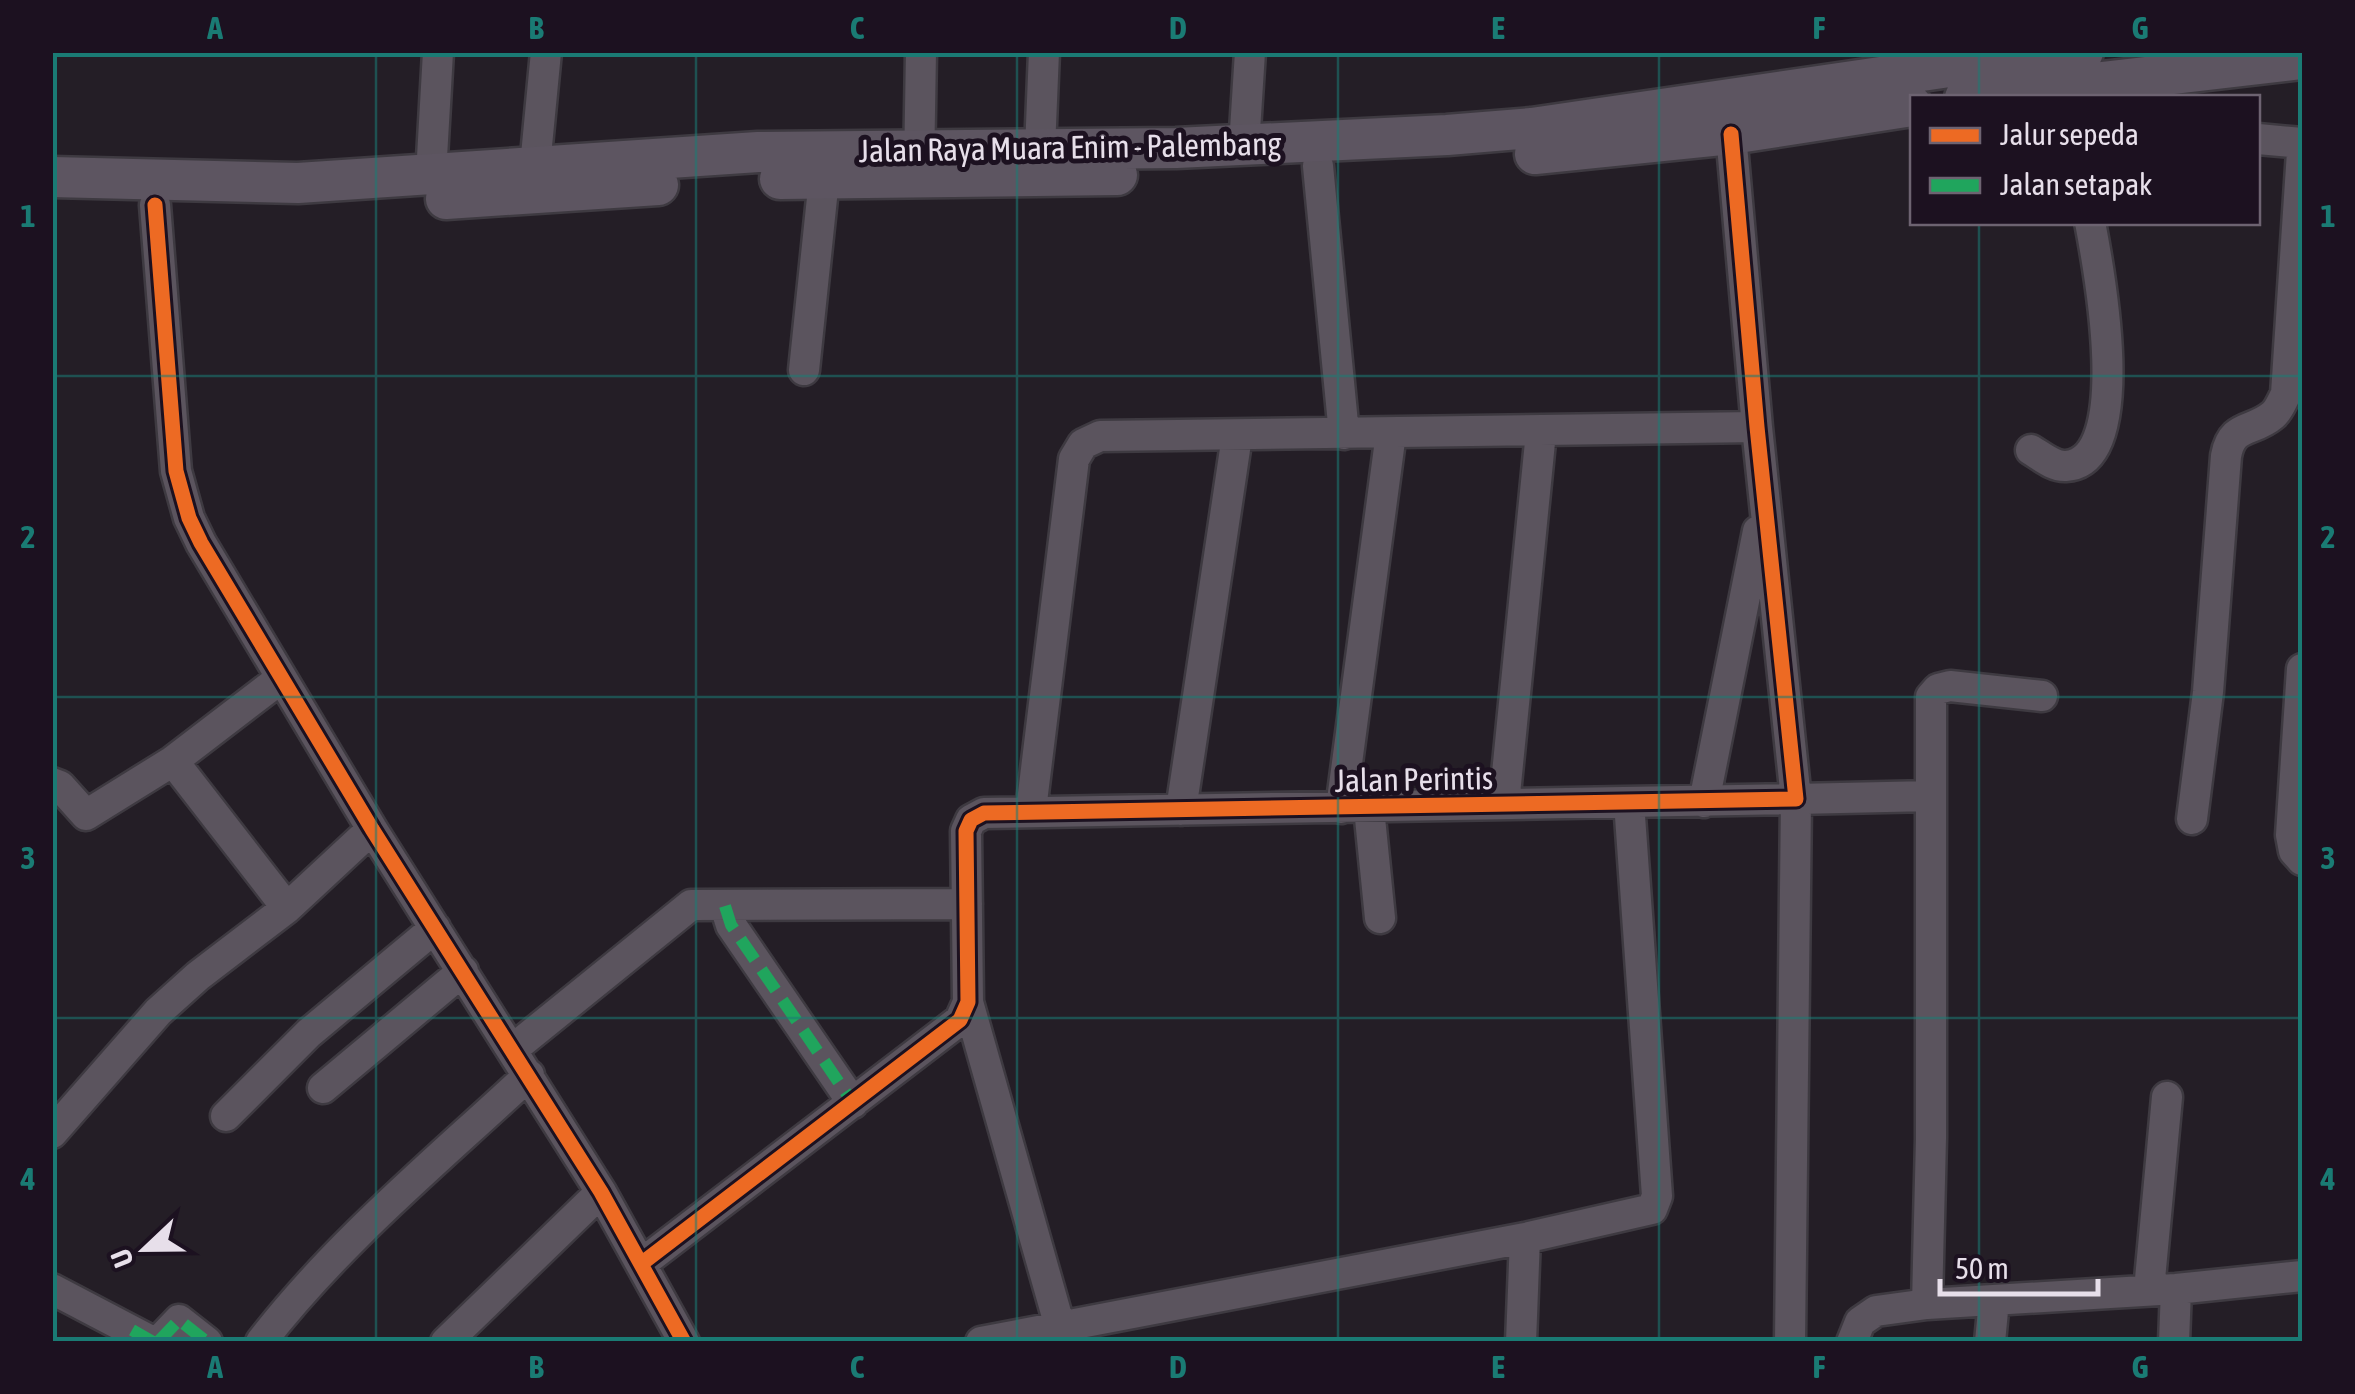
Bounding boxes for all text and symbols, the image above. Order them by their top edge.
text: A [206,9,223,46]
text: B [528,9,544,46]
text: C [850,9,865,46]
text: D [1169,9,1187,46]
text: E [1491,9,1505,46]
text: F [1813,9,1826,46]
text: G [2132,9,2149,46]
legend [1910,95,2260,225]
text: Jalur sepeda [2000,117,2139,151]
street label: Jalan Raya Muara Enim - Palembang [858,125,1282,169]
text: Jalan setapak [2000,167,2152,201]
text: 1 [20,197,36,234]
text: 1 [2320,197,2336,234]
text: 2 [20,518,36,555]
text: 2 [2320,518,2336,555]
street label: Jalan Perintis [1334,759,1494,799]
text: 3 [20,839,36,876]
text: 3 [2320,839,2336,876]
text: 4 [19,1160,36,1197]
text: 4 [2319,1160,2336,1197]
north arrow [95,1199,195,1299]
scale bar [1940,1234,2098,1296]
text: U [104,1245,140,1272]
text: 50 m [1955,1251,2009,1285]
text: A [206,1348,223,1385]
text: B [528,1348,544,1385]
text: C [850,1348,865,1385]
text: D [1169,1348,1187,1385]
text: E [1491,1348,1505,1385]
text: F [1813,1348,1826,1385]
text: G [2132,1348,2149,1385]

